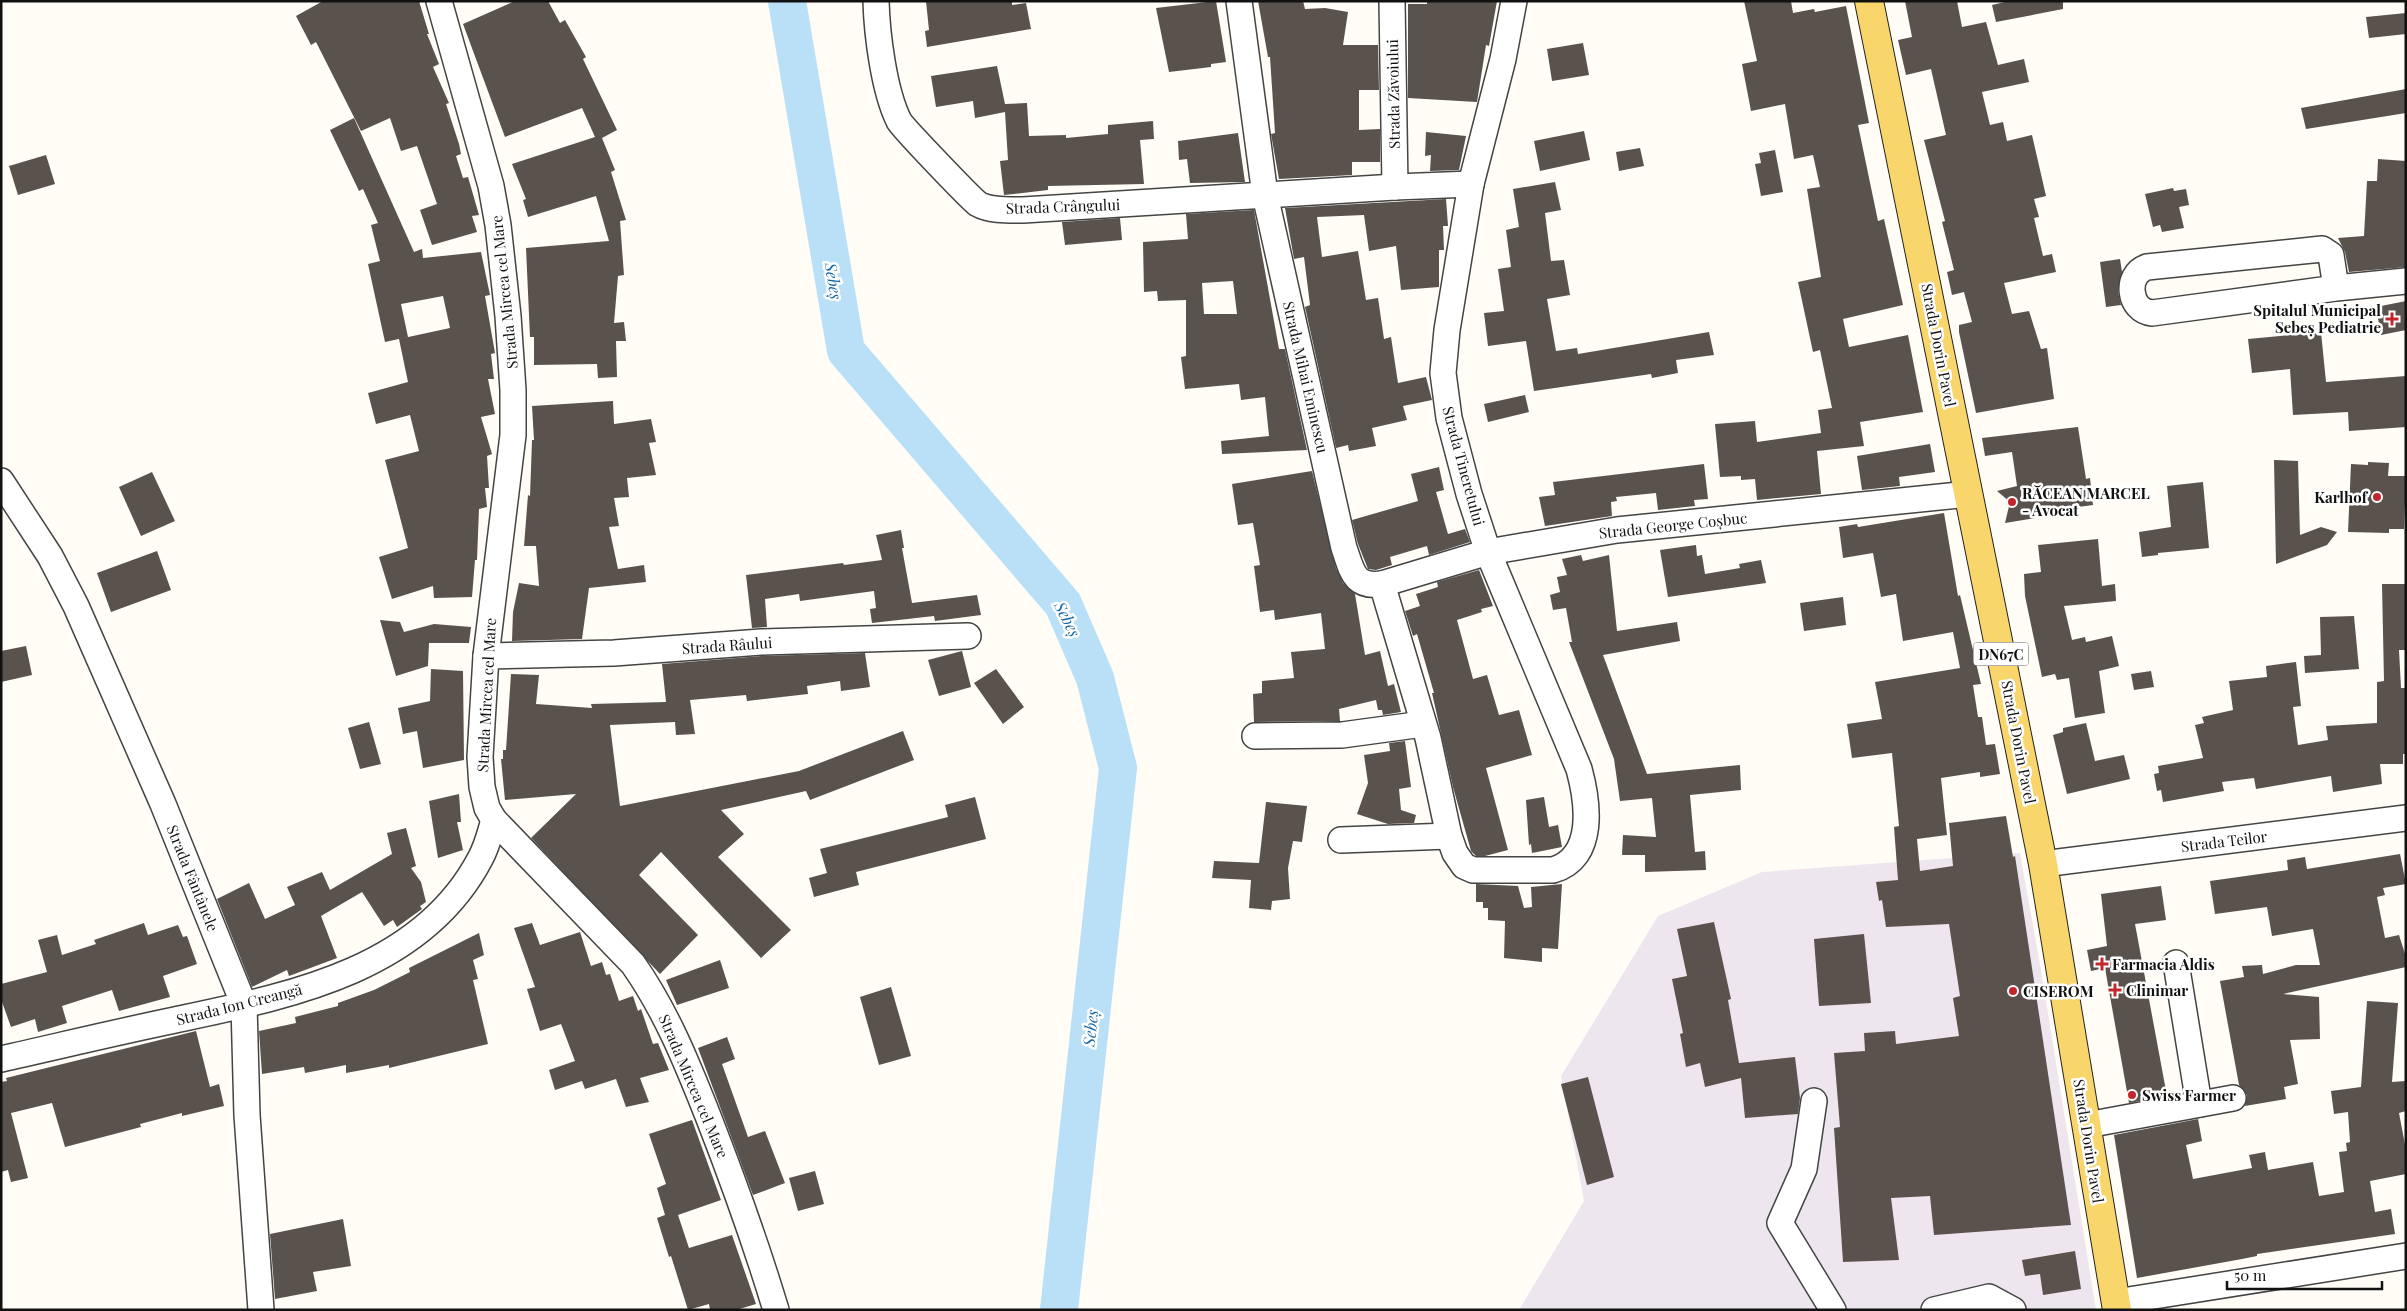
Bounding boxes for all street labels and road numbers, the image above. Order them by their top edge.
street label: Strada Zăvoiului [1382,38,1404,149]
street label: Strada Crângului [1005,194,1121,218]
street label: Strada Mircea cel Mare [486,214,522,370]
street label: Strada Dorin Pavel [1917,282,1961,408]
street label: Strada Mihai Eminescu [1279,299,1333,455]
street label: Strada Tineretului [1438,404,1490,528]
street label: Strada George Coșbuc [1598,507,1748,543]
street label: Strada Mircea cel Mare [472,617,500,773]
street label: Strada Râului [681,632,773,658]
road number: DN67C [1974,642,2028,666]
street label: Strada Dorin Pavel [1997,679,2041,805]
street label: Strada Fântânele [163,822,223,934]
street label: Strada Teilor [2180,826,2269,856]
street label: Strada Ion Creangă [174,979,304,1029]
street label: Strada Mircea cel Mare [655,1011,733,1161]
street label: Strada Dorin Pavel [2069,1078,2109,1204]

